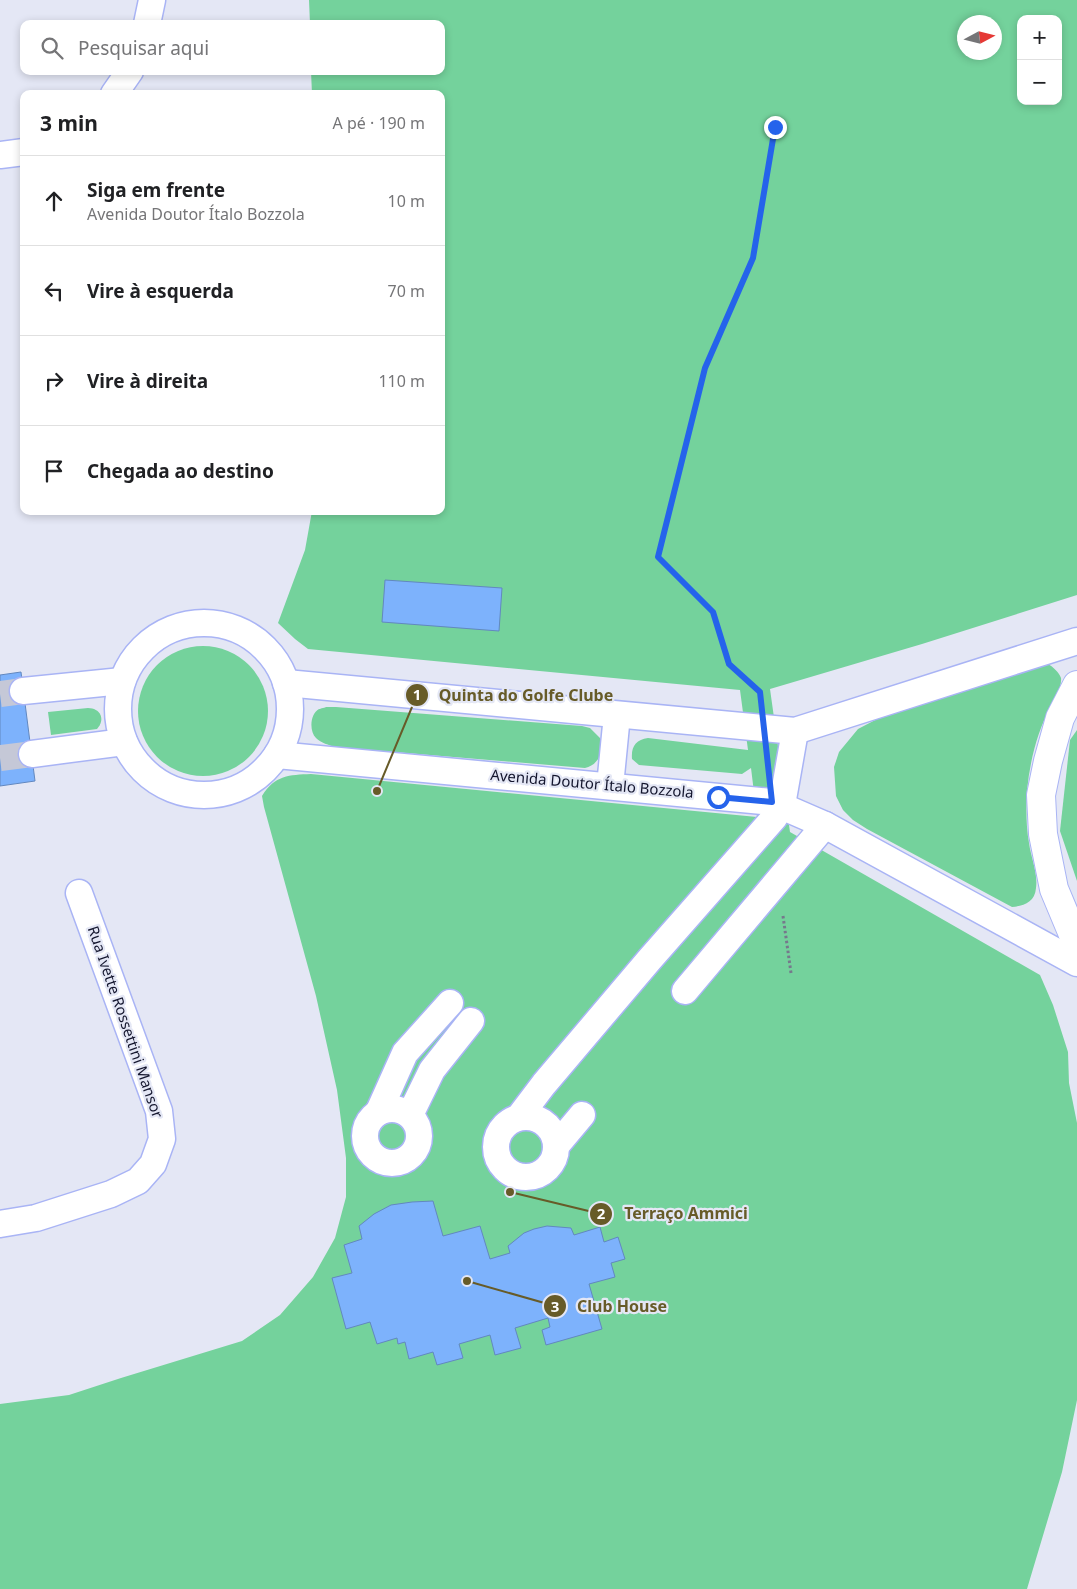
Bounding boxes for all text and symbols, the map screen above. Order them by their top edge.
north arrow [957,15,1002,60]
map controls [1017,15,1062,105]
button: + [1017,15,1062,60]
search box [20,20,445,75]
icon: search [38,34,66,62]
text: Pesquisar aqui [78,35,209,61]
button: − [1017,60,1062,105]
text: 3 min [40,109,98,137]
text: A pé · 190 m [333,112,425,134]
route end [764,116,787,139]
text: Siga em frente [87,177,225,203]
icon: ahead [40,187,68,215]
text: 10 m [388,190,425,212]
text: Avenida Doutor Ítalo Bozzola [87,203,305,225]
icon: left [40,277,68,305]
text: Vire à esquerda [87,278,234,304]
text: 70 m [388,280,425,302]
icon: right [40,367,68,395]
text: Vire à direita [87,368,208,394]
text: 110 m [378,370,425,392]
icon: arrive [40,457,68,485]
text: Chegada ao destino [87,458,274,484]
callout: Quinta do Golfe Clube [404,680,624,711]
text: 1 [413,684,421,704]
text: Quinta do Golfe Clube [439,684,613,706]
street label: Avenida Doutor Ítalo Bozzola [490,764,695,802]
route start [707,786,730,809]
street label: Rua Ivette Rossettini Mansor [84,923,168,1120]
callout: Terraço Ammici [589,1198,758,1229]
text: Terraço Ammici [624,1202,748,1224]
text: 2 [597,1203,606,1223]
callout: Club House [542,1291,677,1322]
text: Club House [577,1295,667,1317]
text: 3 [551,1296,559,1316]

